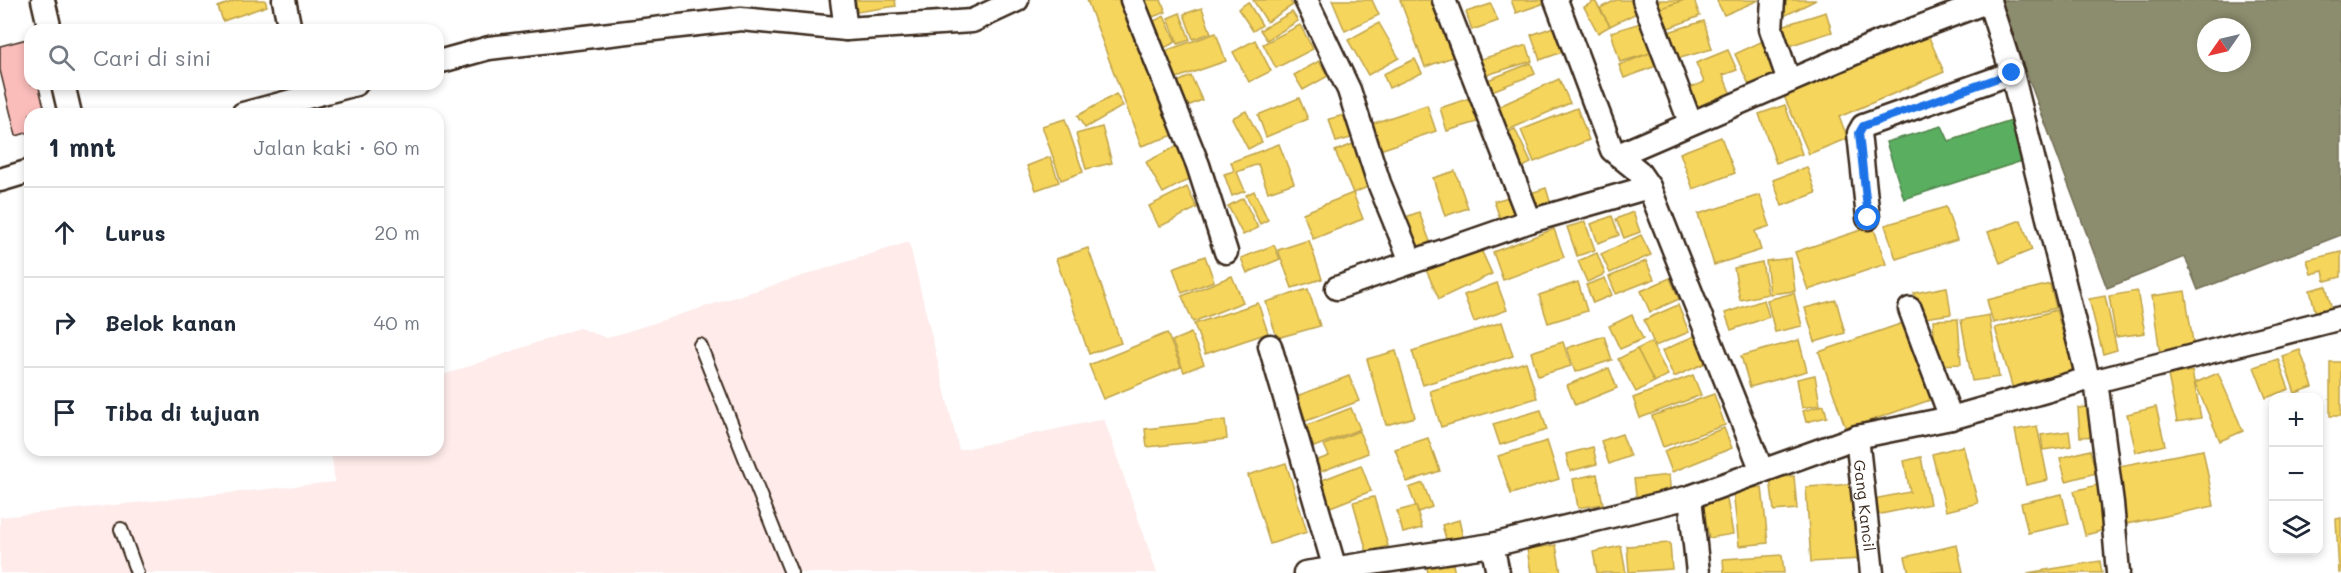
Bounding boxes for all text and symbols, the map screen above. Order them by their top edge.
north arrow [2197,18,2251,72]
search box [24,24,444,90]
icon: search [45,41,78,74]
text: Cari di sini [93,43,211,72]
route end [1998,59,2024,85]
text: 1 mnt [48,130,116,164]
text: Jalan kaki · 60 m [254,134,420,160]
route start [1854,204,1880,230]
icon: ahead [48,216,81,249]
text: Lurus [105,218,166,247]
text: 20 m [374,219,420,245]
icon: right [48,306,81,339]
text: Belok kanan [105,308,236,337]
text: 40 m [374,309,420,335]
map controls [2269,393,2323,555]
button: + [2269,393,2323,447]
icon: arrive [48,396,81,429]
text: Tiba di tujuan [105,398,260,427]
button: − [2269,447,2323,501]
street label: Gang Kancil [1850,459,1881,552]
button: layers [2269,501,2323,555]

